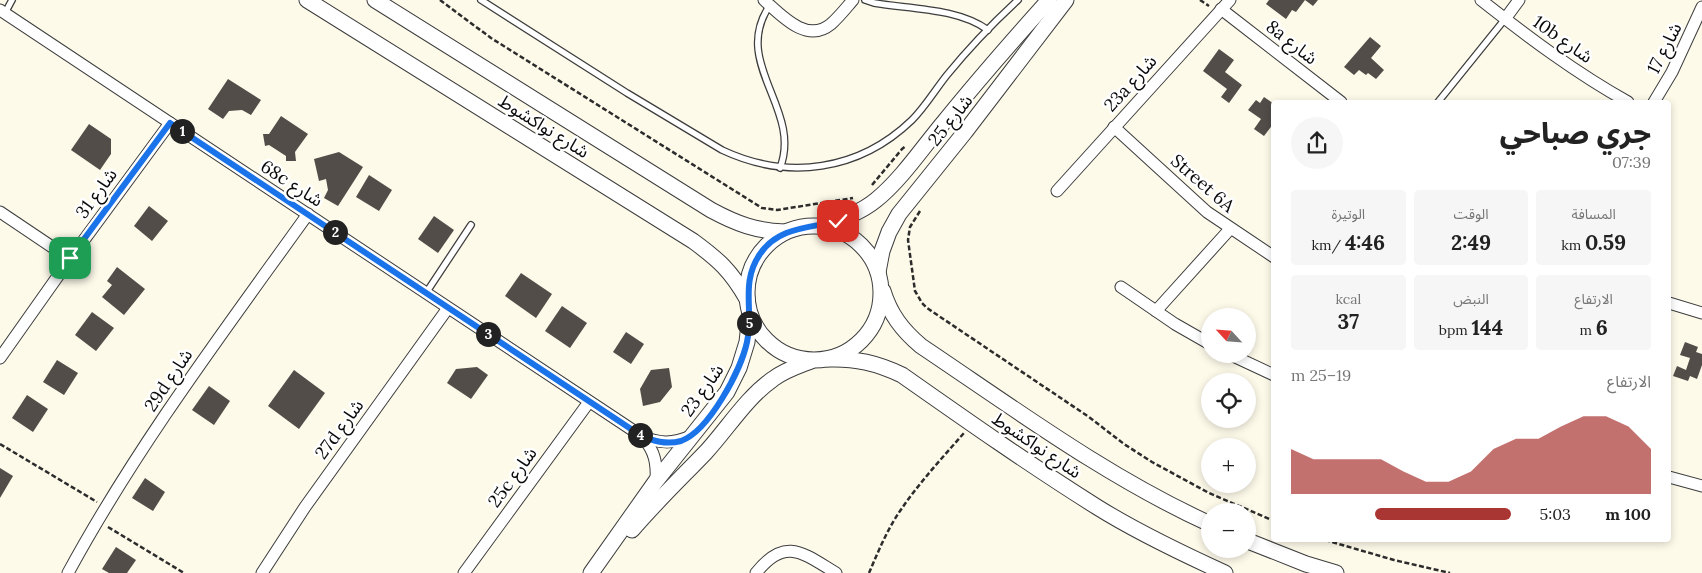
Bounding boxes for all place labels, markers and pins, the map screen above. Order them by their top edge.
pin: 1 [170,118,194,144]
pin [817,200,859,242]
pin: 2 [322,220,348,244]
pin [49,237,91,279]
pin: 5 [736,310,762,336]
pin: 3 [476,322,500,346]
pin: 4 [628,422,652,448]

